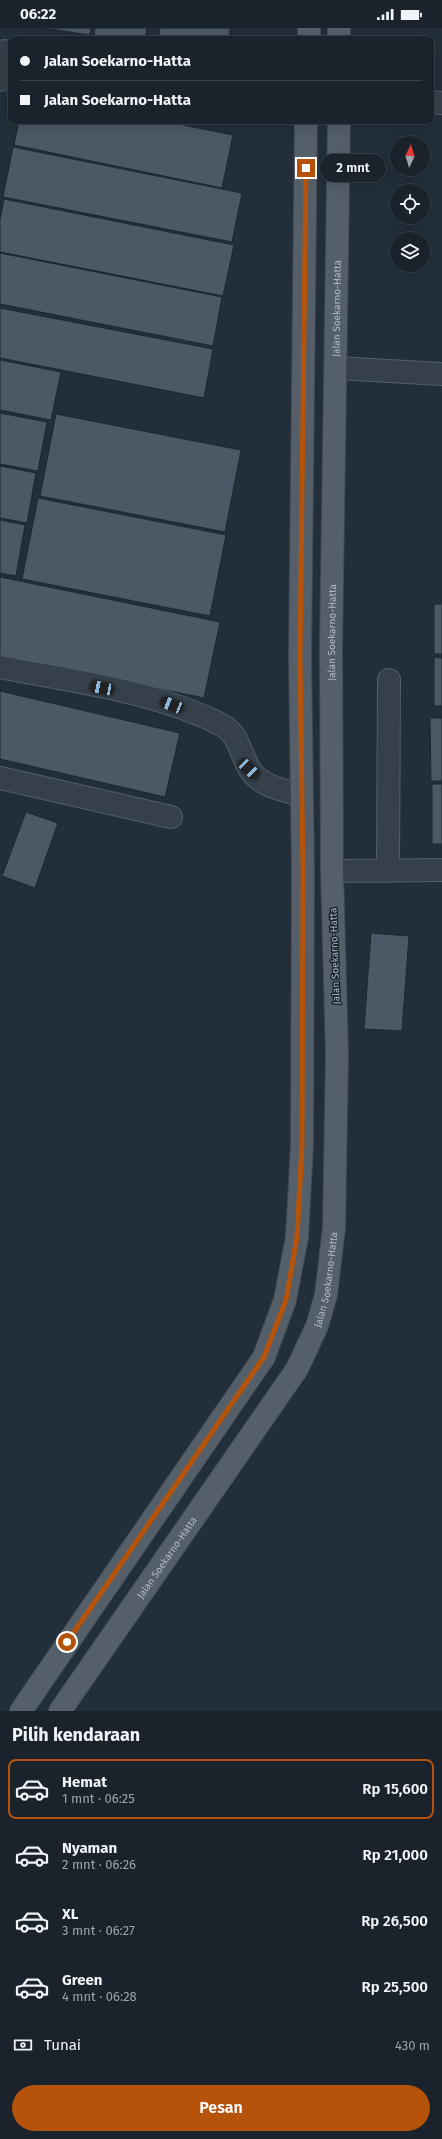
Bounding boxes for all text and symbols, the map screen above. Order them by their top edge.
text: 06:22 [20,5,56,23]
text: Jalan Soekarno-Hatta [44,52,191,70]
text: Jalan Soekarno-Hatta [44,91,191,109]
north arrow [390,136,430,176]
map controls [390,136,430,272]
callout: 2 mnt [320,154,386,182]
route end [297,159,315,177]
text: 2 mnt [336,160,370,175]
button: locate [390,184,430,224]
button: layers [390,232,430,272]
street label: Jalan Soekarno-Hatta [330,260,344,357]
street label: Jalan Soekarno-Hatta [326,584,339,681]
car [89,680,115,696]
car [159,695,185,715]
car [236,756,262,782]
street label: Jalan Soekarno-Hatta [327,907,343,1005]
street label: Jalan Soekarno-Hatta [312,1231,341,1329]
street label: Jalan Soekarno-Hatta [135,1515,200,1601]
route start [58,1633,76,1651]
text: Pilih kendaraan [12,1724,140,1746]
icon: car [14,1771,50,1807]
text: Hemat [62,1773,107,1791]
text: Rp 15,600 [362,1780,428,1798]
text: 1 mnt · 06:25 [62,1791,135,1806]
icon: car [14,1837,50,1873]
text: Nyaman [62,1839,117,1857]
text: Rp 21,000 [363,1846,428,1864]
text: 2 mnt · 06:26 [62,1857,136,1872]
icon: car [14,1903,50,1939]
text: XL [62,1905,78,1923]
text: Rp 26,500 [361,1912,428,1930]
text: 3 mnt · 06:27 [62,1923,135,1938]
icon: car [14,1969,50,2005]
text: Green [62,1971,102,1989]
text: Rp 25,500 [362,1978,428,1996]
text: 4 mnt · 06:28 [62,1989,137,2004]
icon: cash [12,2034,34,2056]
text: Tunai [44,2036,81,2054]
text: 430 m [395,2038,430,2053]
button: Pesan [12,2085,430,2131]

